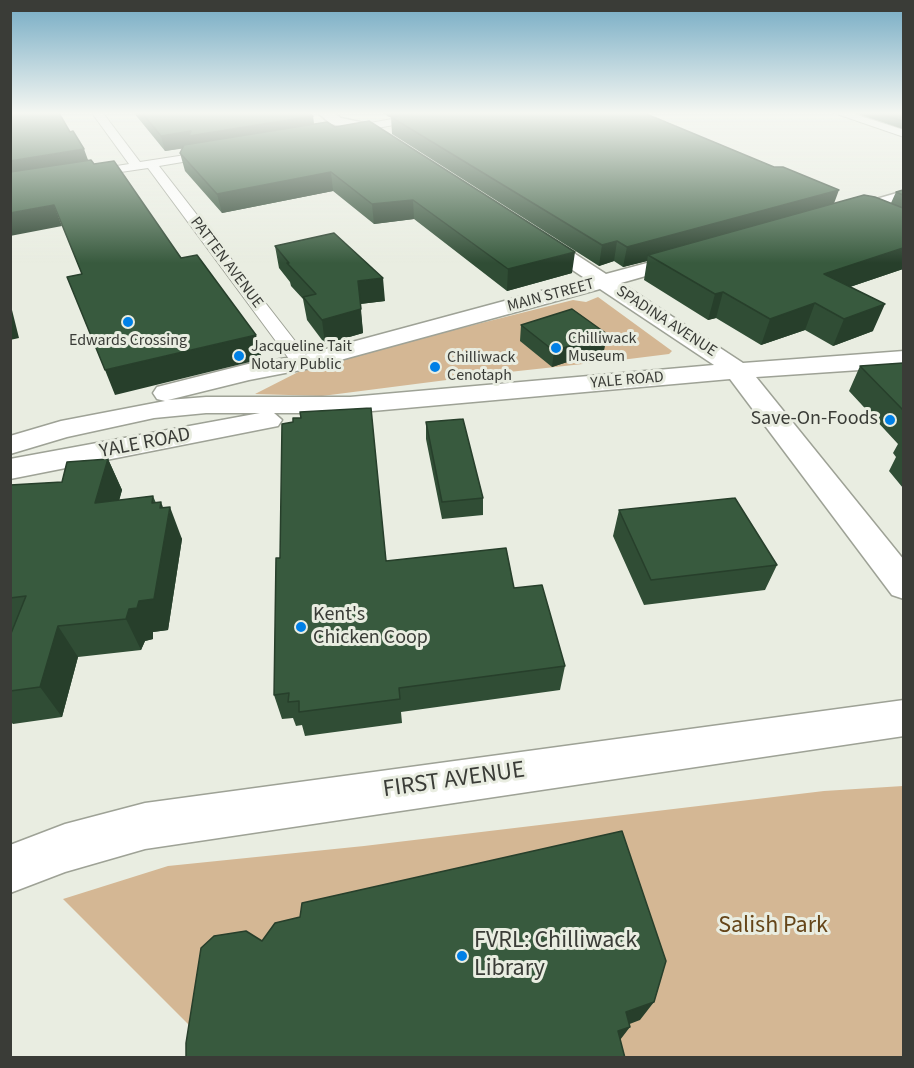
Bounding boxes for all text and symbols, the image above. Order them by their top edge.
street label: PATTEN AVENUE [185,213,267,313]
street label: MAIN STREET [505,275,597,317]
street label: SPADINA AVENUE [612,282,720,362]
marker: Edwards Crossing [121,315,135,329]
place label: Chilliwack Museum [568,329,636,367]
place label: Edwards Crossing [69,331,187,351]
place label: Jacqueline Tait Notary Public [251,337,352,375]
marker: Chilliwack Museum [549,341,563,355]
place label: Chilliwack Cenotaph [447,348,515,386]
marker: Jacqueline Tait Notary Public [232,349,246,363]
marker: Chilliwack Cenotaph [428,360,442,374]
street label: YALE ROAD [590,368,664,394]
place label: Save-On-Foods [750,408,878,432]
marker: Save-On-Foods [883,413,897,427]
street label: YALE ROAD [98,423,192,465]
place label: Kent's Chicken Coop [313,604,428,651]
marker: Kent's Chicken Coop [294,620,308,634]
street label: FIRST AVENUE [381,757,527,805]
park label: Salish Park [718,913,828,941]
place label: FVRL: Chilliwack Library [474,928,637,984]
marker: FVRL: Chilliwack Library [455,949,469,963]

